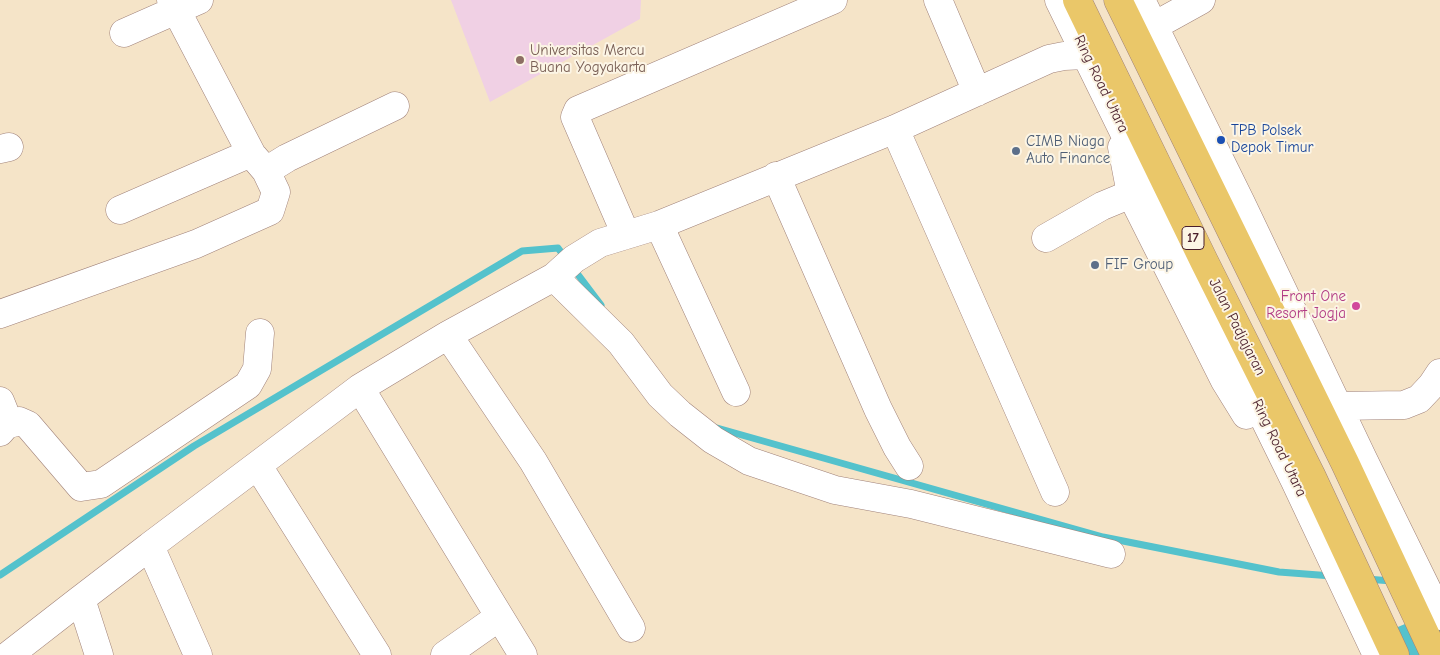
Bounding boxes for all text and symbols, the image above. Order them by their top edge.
street label: Ring Road Utara [1070,32,1132,136]
place label: Universitas Mercu Buana Yogyakarta [530,42,646,77]
marker: Universitas Mercu Buana Yogyakarta [514,54,526,66]
place label: TPB Polsek Depok Timur [1231,122,1313,157]
place label: CIMB Niaga Auto Finance [1026,133,1110,168]
marker: TPB Polsek Depok Timur [1215,134,1227,146]
marker: CIMB Niaga Auto Finance [1010,145,1022,157]
road number: 17 [1182,227,1204,250]
place label: FIF Group [1105,256,1173,274]
marker: FIF Group [1089,259,1101,271]
street label: Jalan Padjajaran [1205,275,1269,379]
place label: Front One Resort Jogja [1266,288,1346,323]
marker: Front One Resort Jogja [1350,300,1362,312]
street label: Ring Road Utara [1248,396,1310,500]

